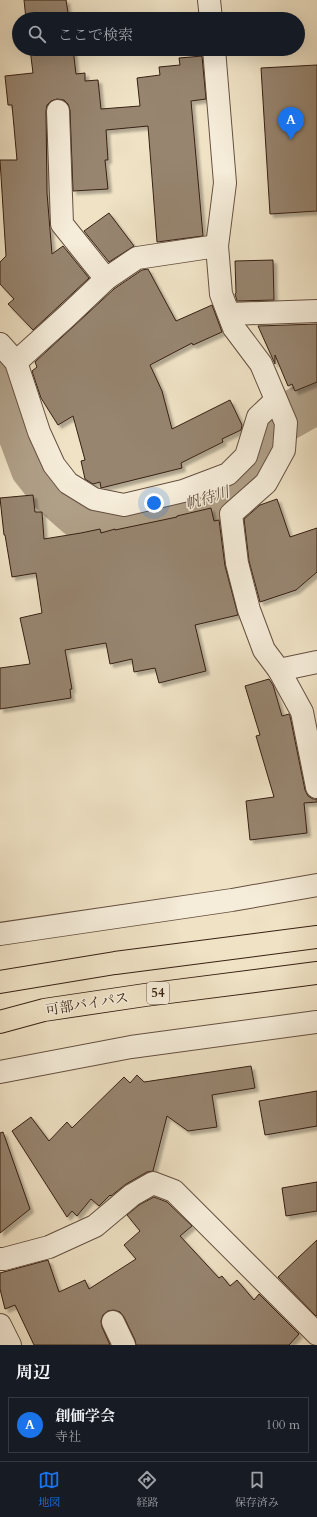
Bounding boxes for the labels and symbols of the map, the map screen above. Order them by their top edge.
pin: A [278,107,304,140]
water label: 帆待川 [183,481,233,514]
your location [144,493,164,513]
road number: 54 [147,982,169,1004]
street label: 可部バイパス [44,988,130,1020]

